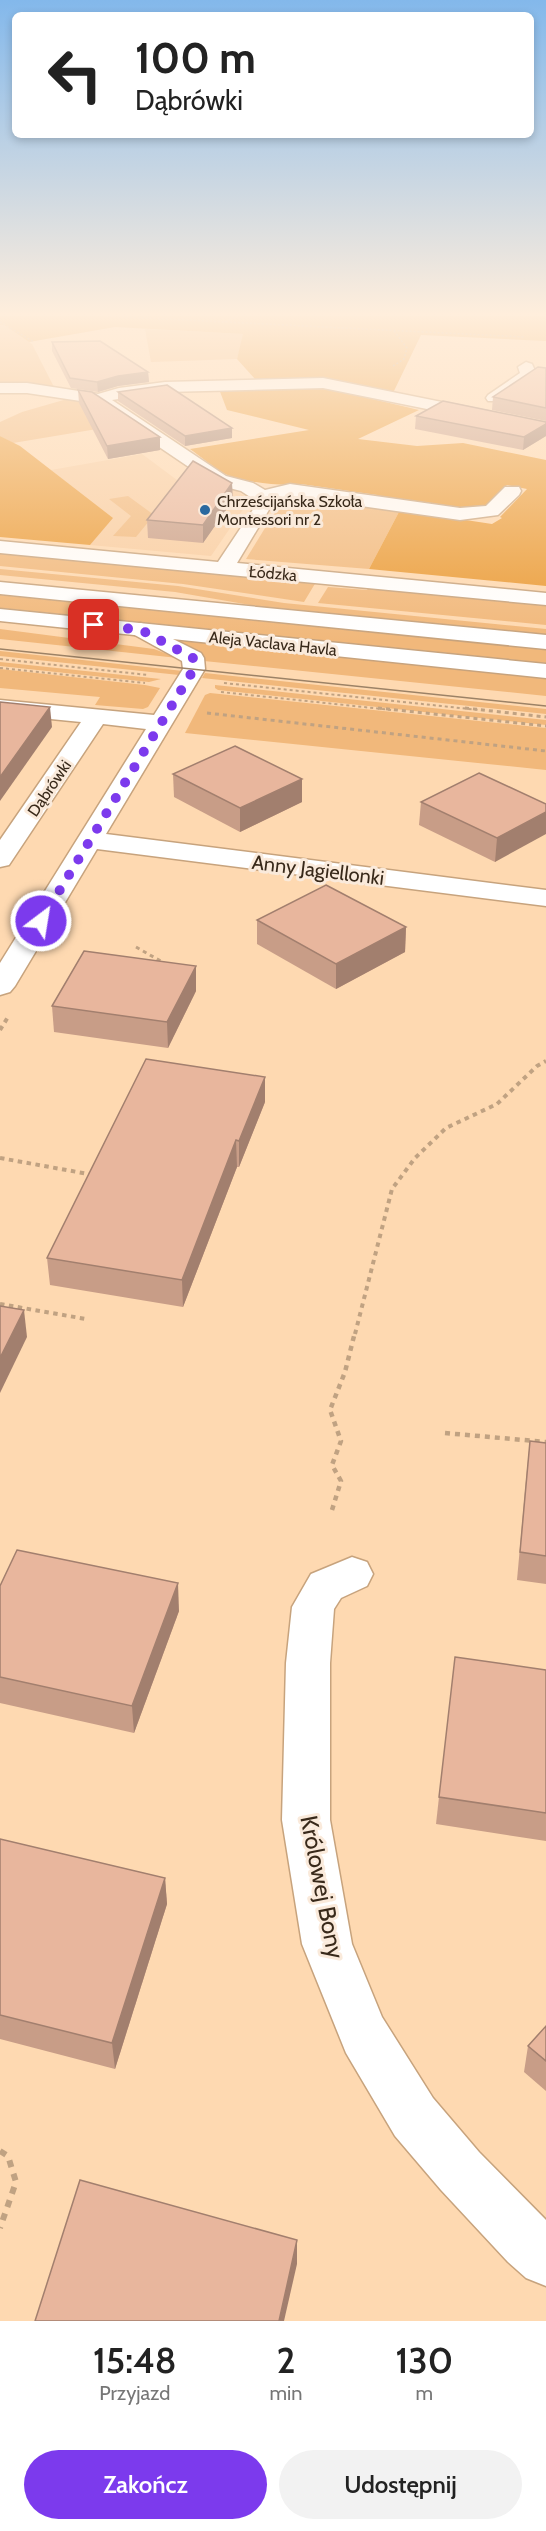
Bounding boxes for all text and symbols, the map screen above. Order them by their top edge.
text: 100 m [135,32,256,84]
icon: left [36,36,114,114]
text: Dąbrówki [135,84,243,117]
place label: Chrześcijańska Szkoła Montessori nr 2 [217,492,363,529]
marker: Chrześcijańska Szkoła Montessori nr 2 [198,503,212,517]
street label: Łódzka [248,562,298,585]
pin [68,599,119,650]
icon: arrive [77,608,110,641]
street label: Aleja Vaclava Havla [208,627,338,660]
street label: Dąbrówki [24,756,75,820]
street label: Anny Jagiellonki [251,850,385,890]
position arrow [9,889,73,953]
street label: Królowej Bony [294,1813,351,1961]
text: 15:48 [93,2338,177,2382]
text: 2 [277,2338,295,2382]
text: 130 [396,2338,453,2382]
text: Przyjazd [99,2381,170,2405]
text: min [270,2381,302,2405]
text: m [415,2381,433,2405]
button: Zakończ [24,2450,267,2519]
button: Udostępnij [279,2450,522,2519]

